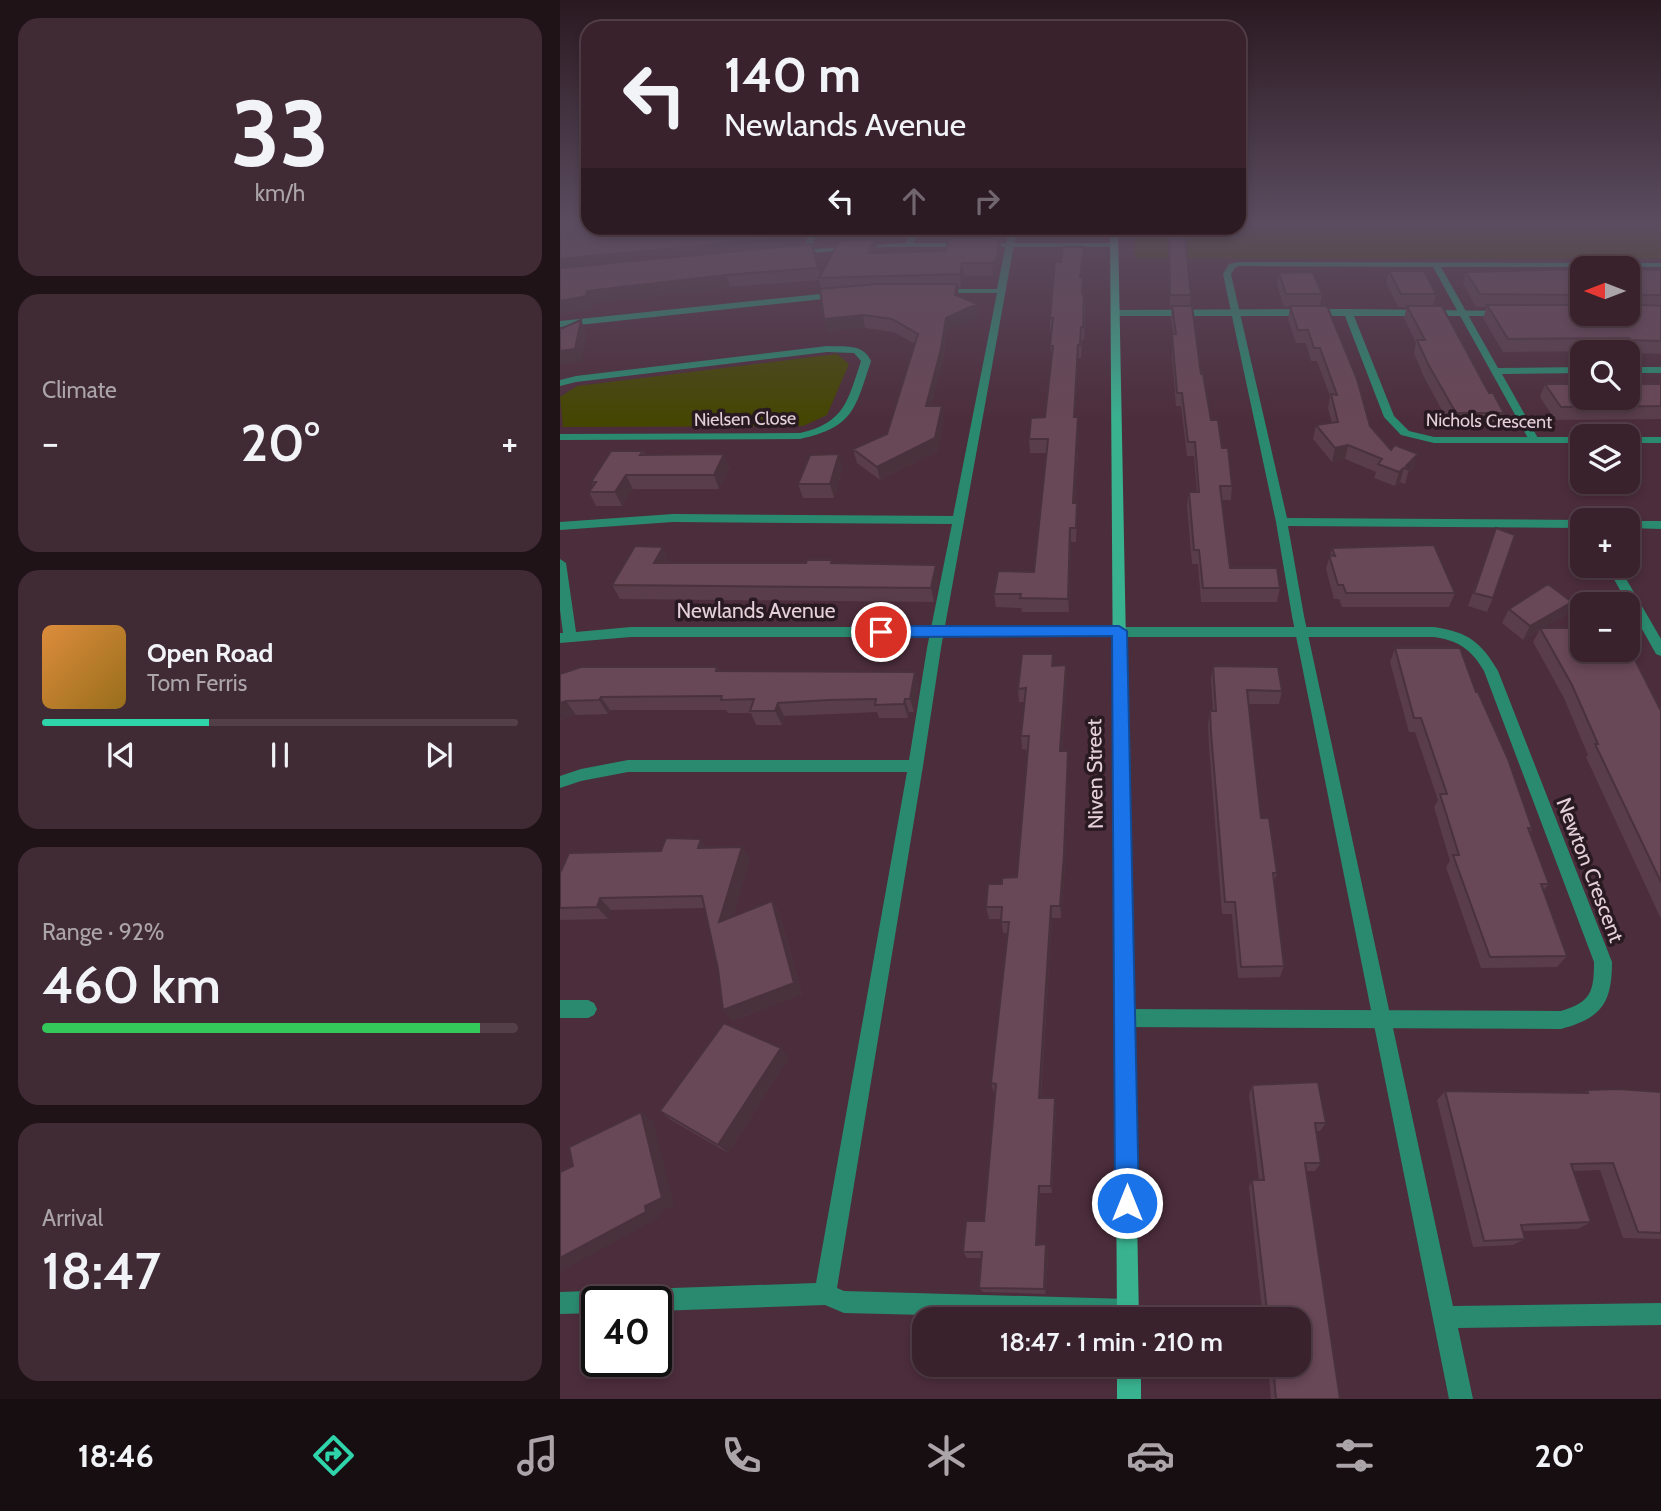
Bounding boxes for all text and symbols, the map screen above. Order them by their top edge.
text: 140 m [724,45,861,104]
icon: left [609,49,700,140]
text: 33 [231,78,329,189]
text: Newlands Avenue [724,105,966,144]
text: km/h [255,179,305,207]
icon: left [822,182,860,220]
icon: ahead [895,182,933,220]
icon: right [968,182,1006,220]
north arrow [1570,256,1640,326]
map controls [1570,256,1640,662]
button: search [1570,340,1640,410]
text: Climate [42,376,117,404]
street label: Nielsen Close [694,407,796,431]
street label: Nichols Crescent [1426,409,1552,433]
text: 20° [240,411,320,474]
text: − [42,419,59,466]
text: + [501,419,518,466]
button: layers [1570,424,1640,494]
button: + [1570,508,1640,578]
button: − [1570,592,1640,662]
street label: Newlands Avenue [677,598,836,623]
pin [851,602,911,662]
icon: arrive [862,613,900,651]
text: Open Road [147,637,273,669]
text: Tom Ferris [147,669,247,697]
street label: Niven Street [1081,719,1108,829]
icon: previous [102,736,140,774]
icon: pause [261,736,299,774]
icon: next [420,736,458,774]
street label: Newton Crescent [1551,794,1630,946]
text: Range · 92% [42,918,165,946]
text: 460 km [42,953,221,1016]
position arrow [1090,1166,1164,1240]
text: Arrival [42,1204,103,1232]
text: 18:47 [42,1239,161,1302]
speed limit sign: 40 [581,1286,672,1377]
text: 18:47 · 1 min · 210 m [1000,1326,1223,1358]
icon: directions [309,1431,358,1480]
icon: music [513,1431,562,1480]
icon: phone [717,1431,766,1480]
icon: climate [922,1431,971,1480]
icon: car [1126,1431,1175,1480]
icon: filters [1330,1431,1379,1480]
text: 18:46 [78,1436,154,1475]
text: 20° [1534,1436,1583,1475]

